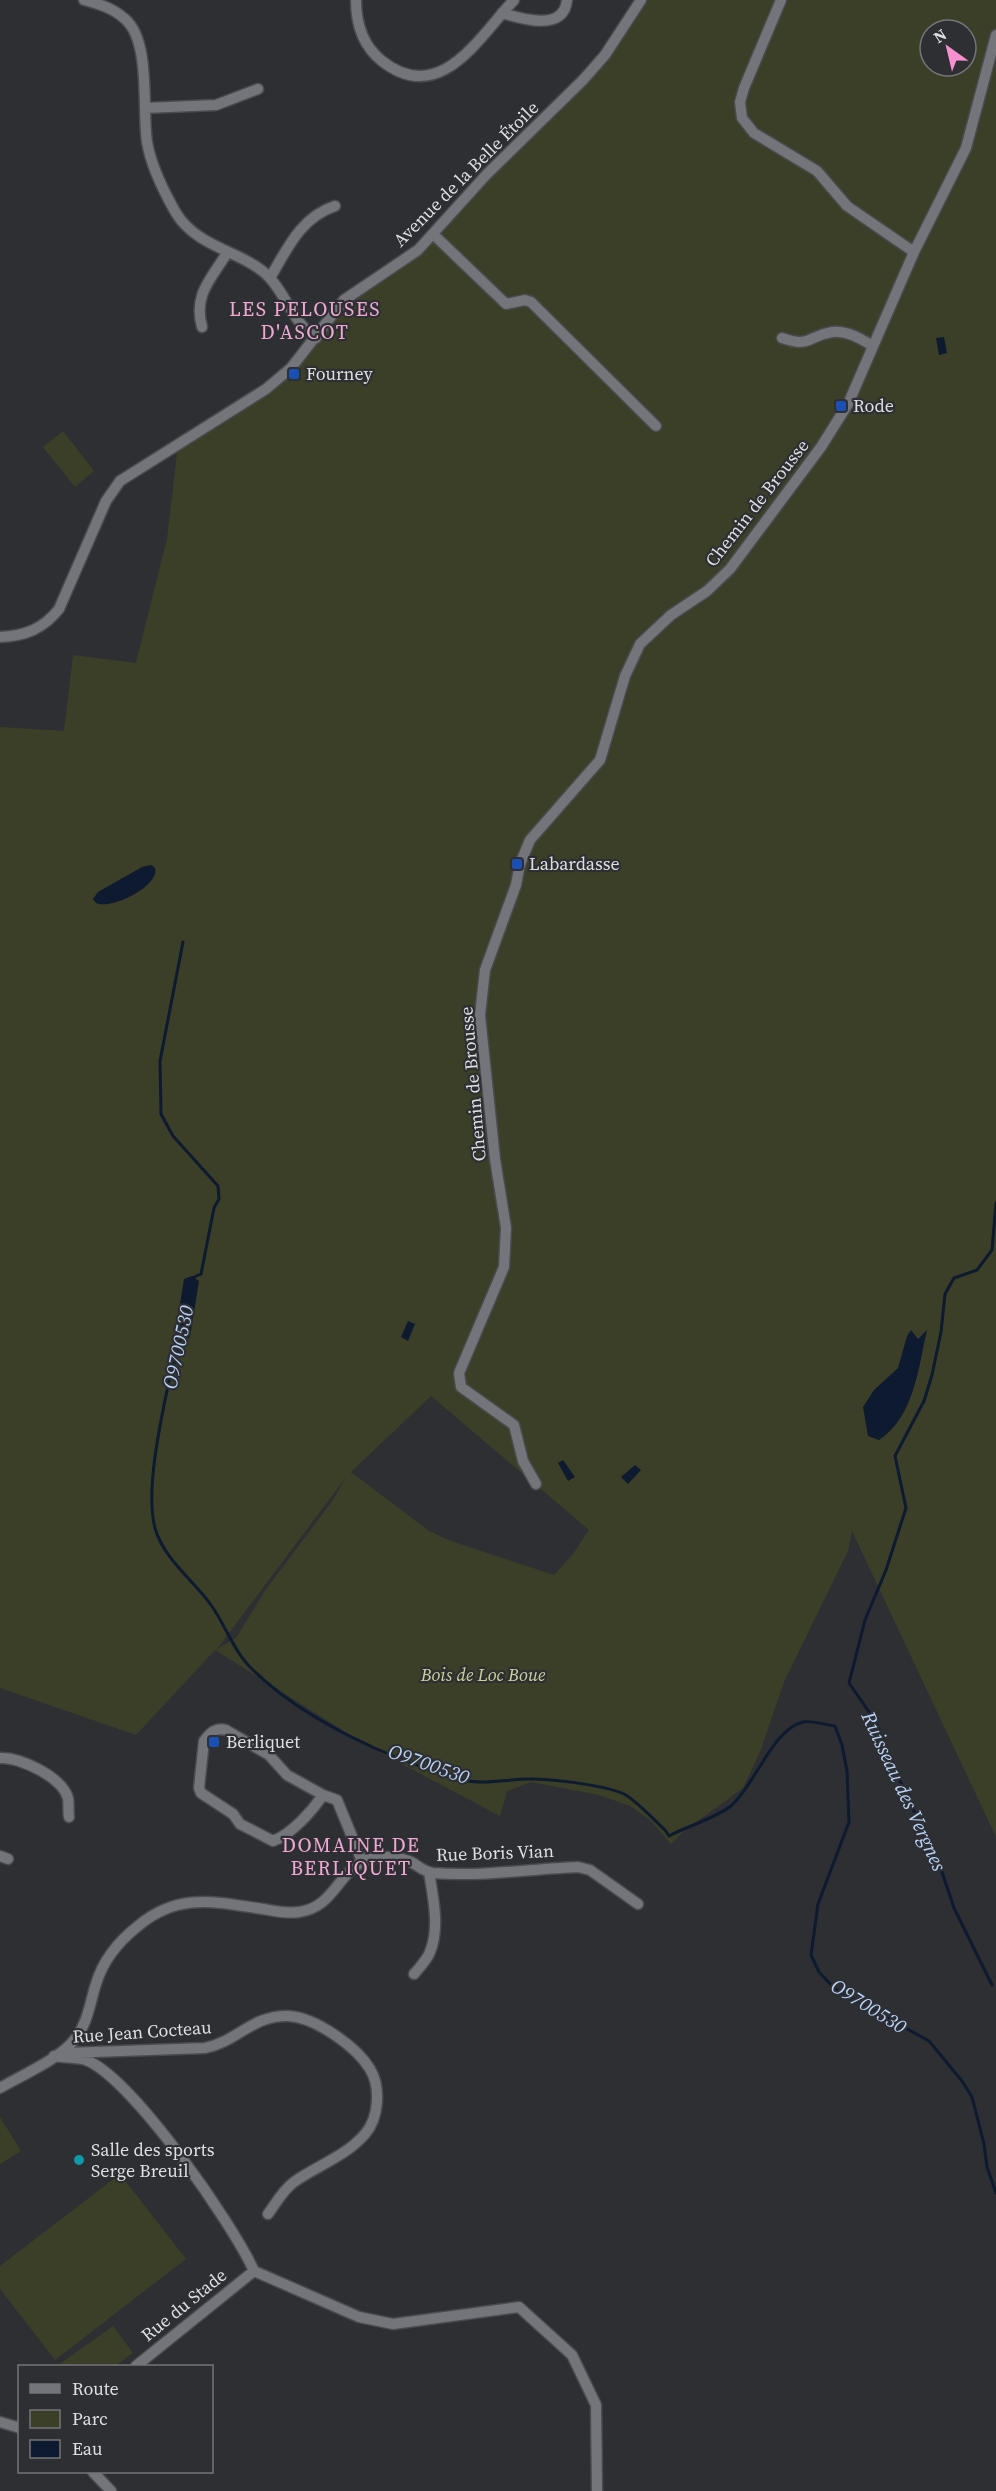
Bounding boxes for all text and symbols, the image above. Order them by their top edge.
north arrow [918,18,978,78]
text: N [929,23,951,48]
street label: Avenue de la Belle Étoile [387,95,544,252]
district label: LES PELOUSES D'ASCOT [229,295,381,346]
place label: Fourney [306,361,373,386]
marker: Fourney [287,367,301,381]
place label: Rode [853,393,894,418]
marker: Rode [834,399,848,413]
street label: Chemin de Brousse [699,434,814,572]
place label: Labardasse [529,851,620,876]
marker: Labardasse [510,857,524,871]
street label: Chemin de Brousse [453,1006,492,1163]
water label: O9700530 [155,1303,201,1391]
park label: Bois de Loc Boue [420,1662,546,1687]
water label: Ruisseau des Vergnes [854,1706,954,1876]
place label: Berliquet [226,1729,300,1754]
marker: Berliquet [207,1735,221,1749]
water label: O9700530 [384,1737,474,1791]
district label: DOMAINE DE BERLIQUET [282,1831,420,1882]
street label: Rue Boris Vian [436,1838,554,1867]
water label: O9700530 [826,1972,912,2040]
street label: Rue Jean Cocteau [72,2014,212,2049]
place label: Salle des sports Serge Breuil [91,2137,215,2183]
marker: Salle des sports Serge Breuil [72,2153,86,2167]
street label: Rue du Stade [136,2262,232,2347]
legend [18,2365,213,2473]
text: Route [72,2376,119,2401]
text: Parc [72,2406,108,2431]
text: Eau [72,2436,103,2461]

